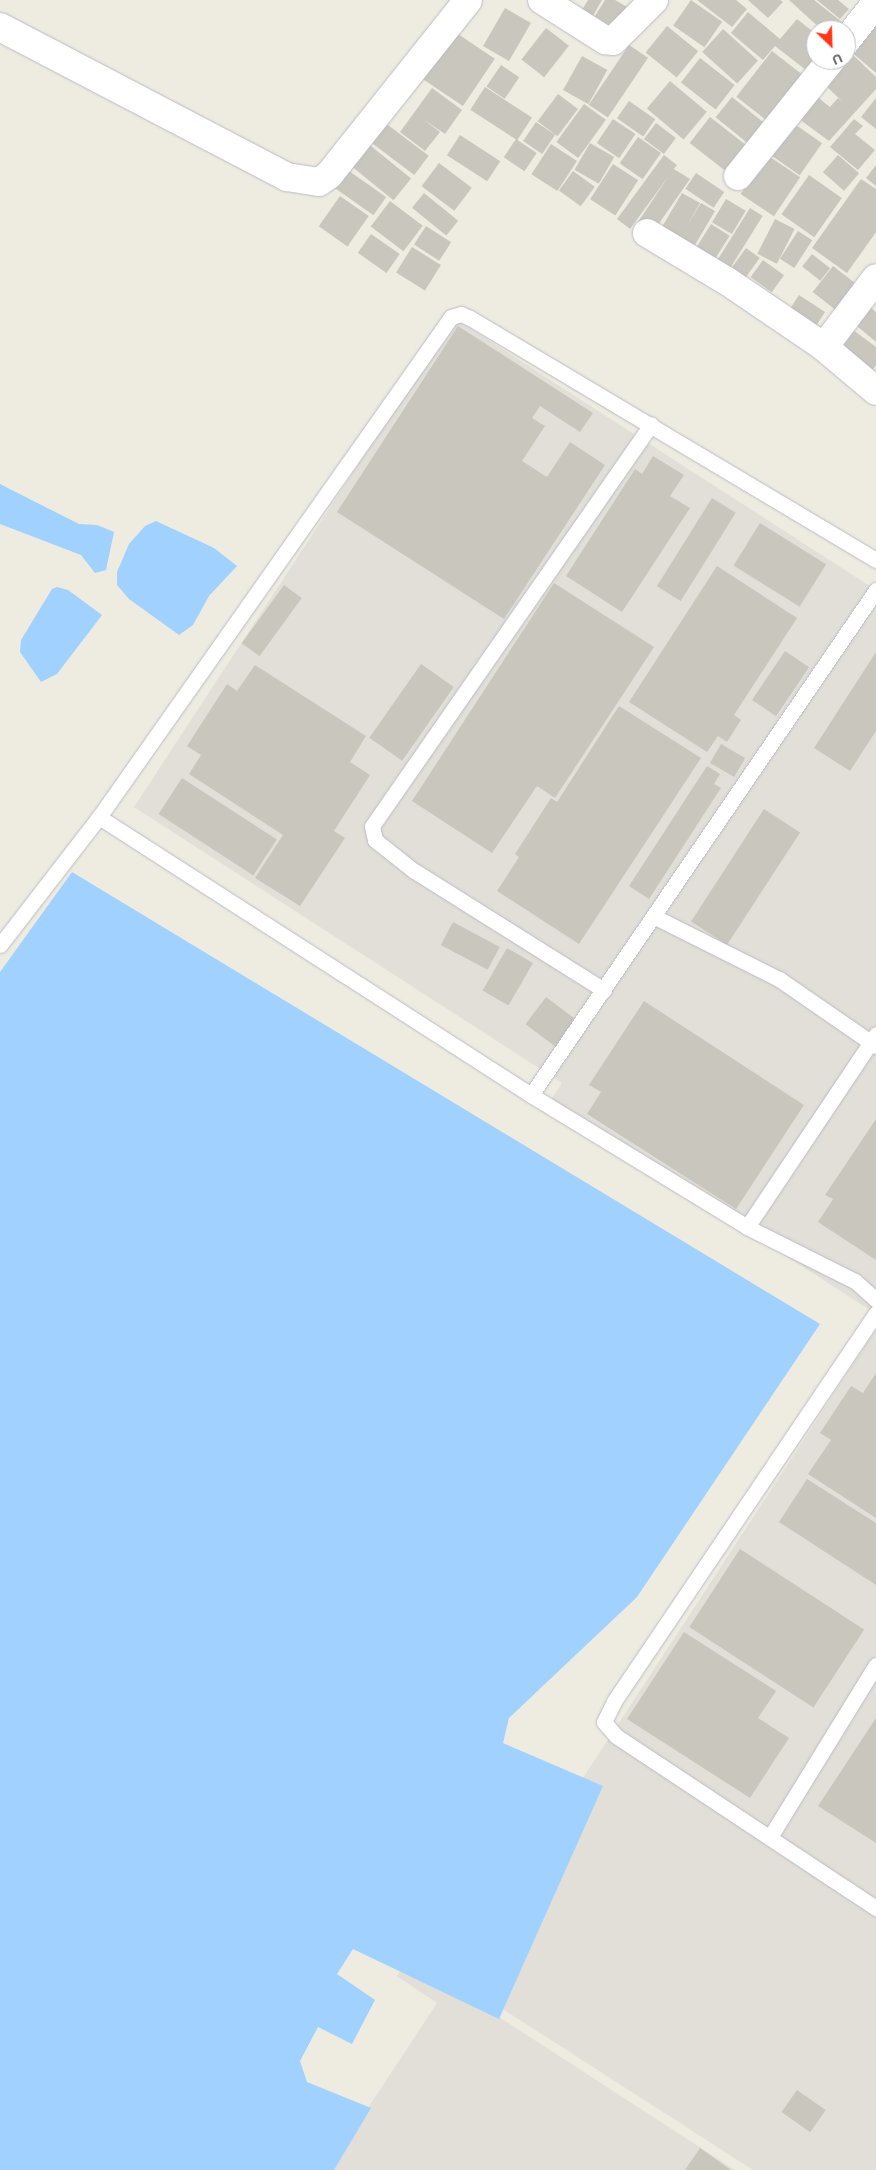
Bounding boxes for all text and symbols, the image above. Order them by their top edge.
north arrow [806,20,856,70]
text: U [829,48,845,68]

